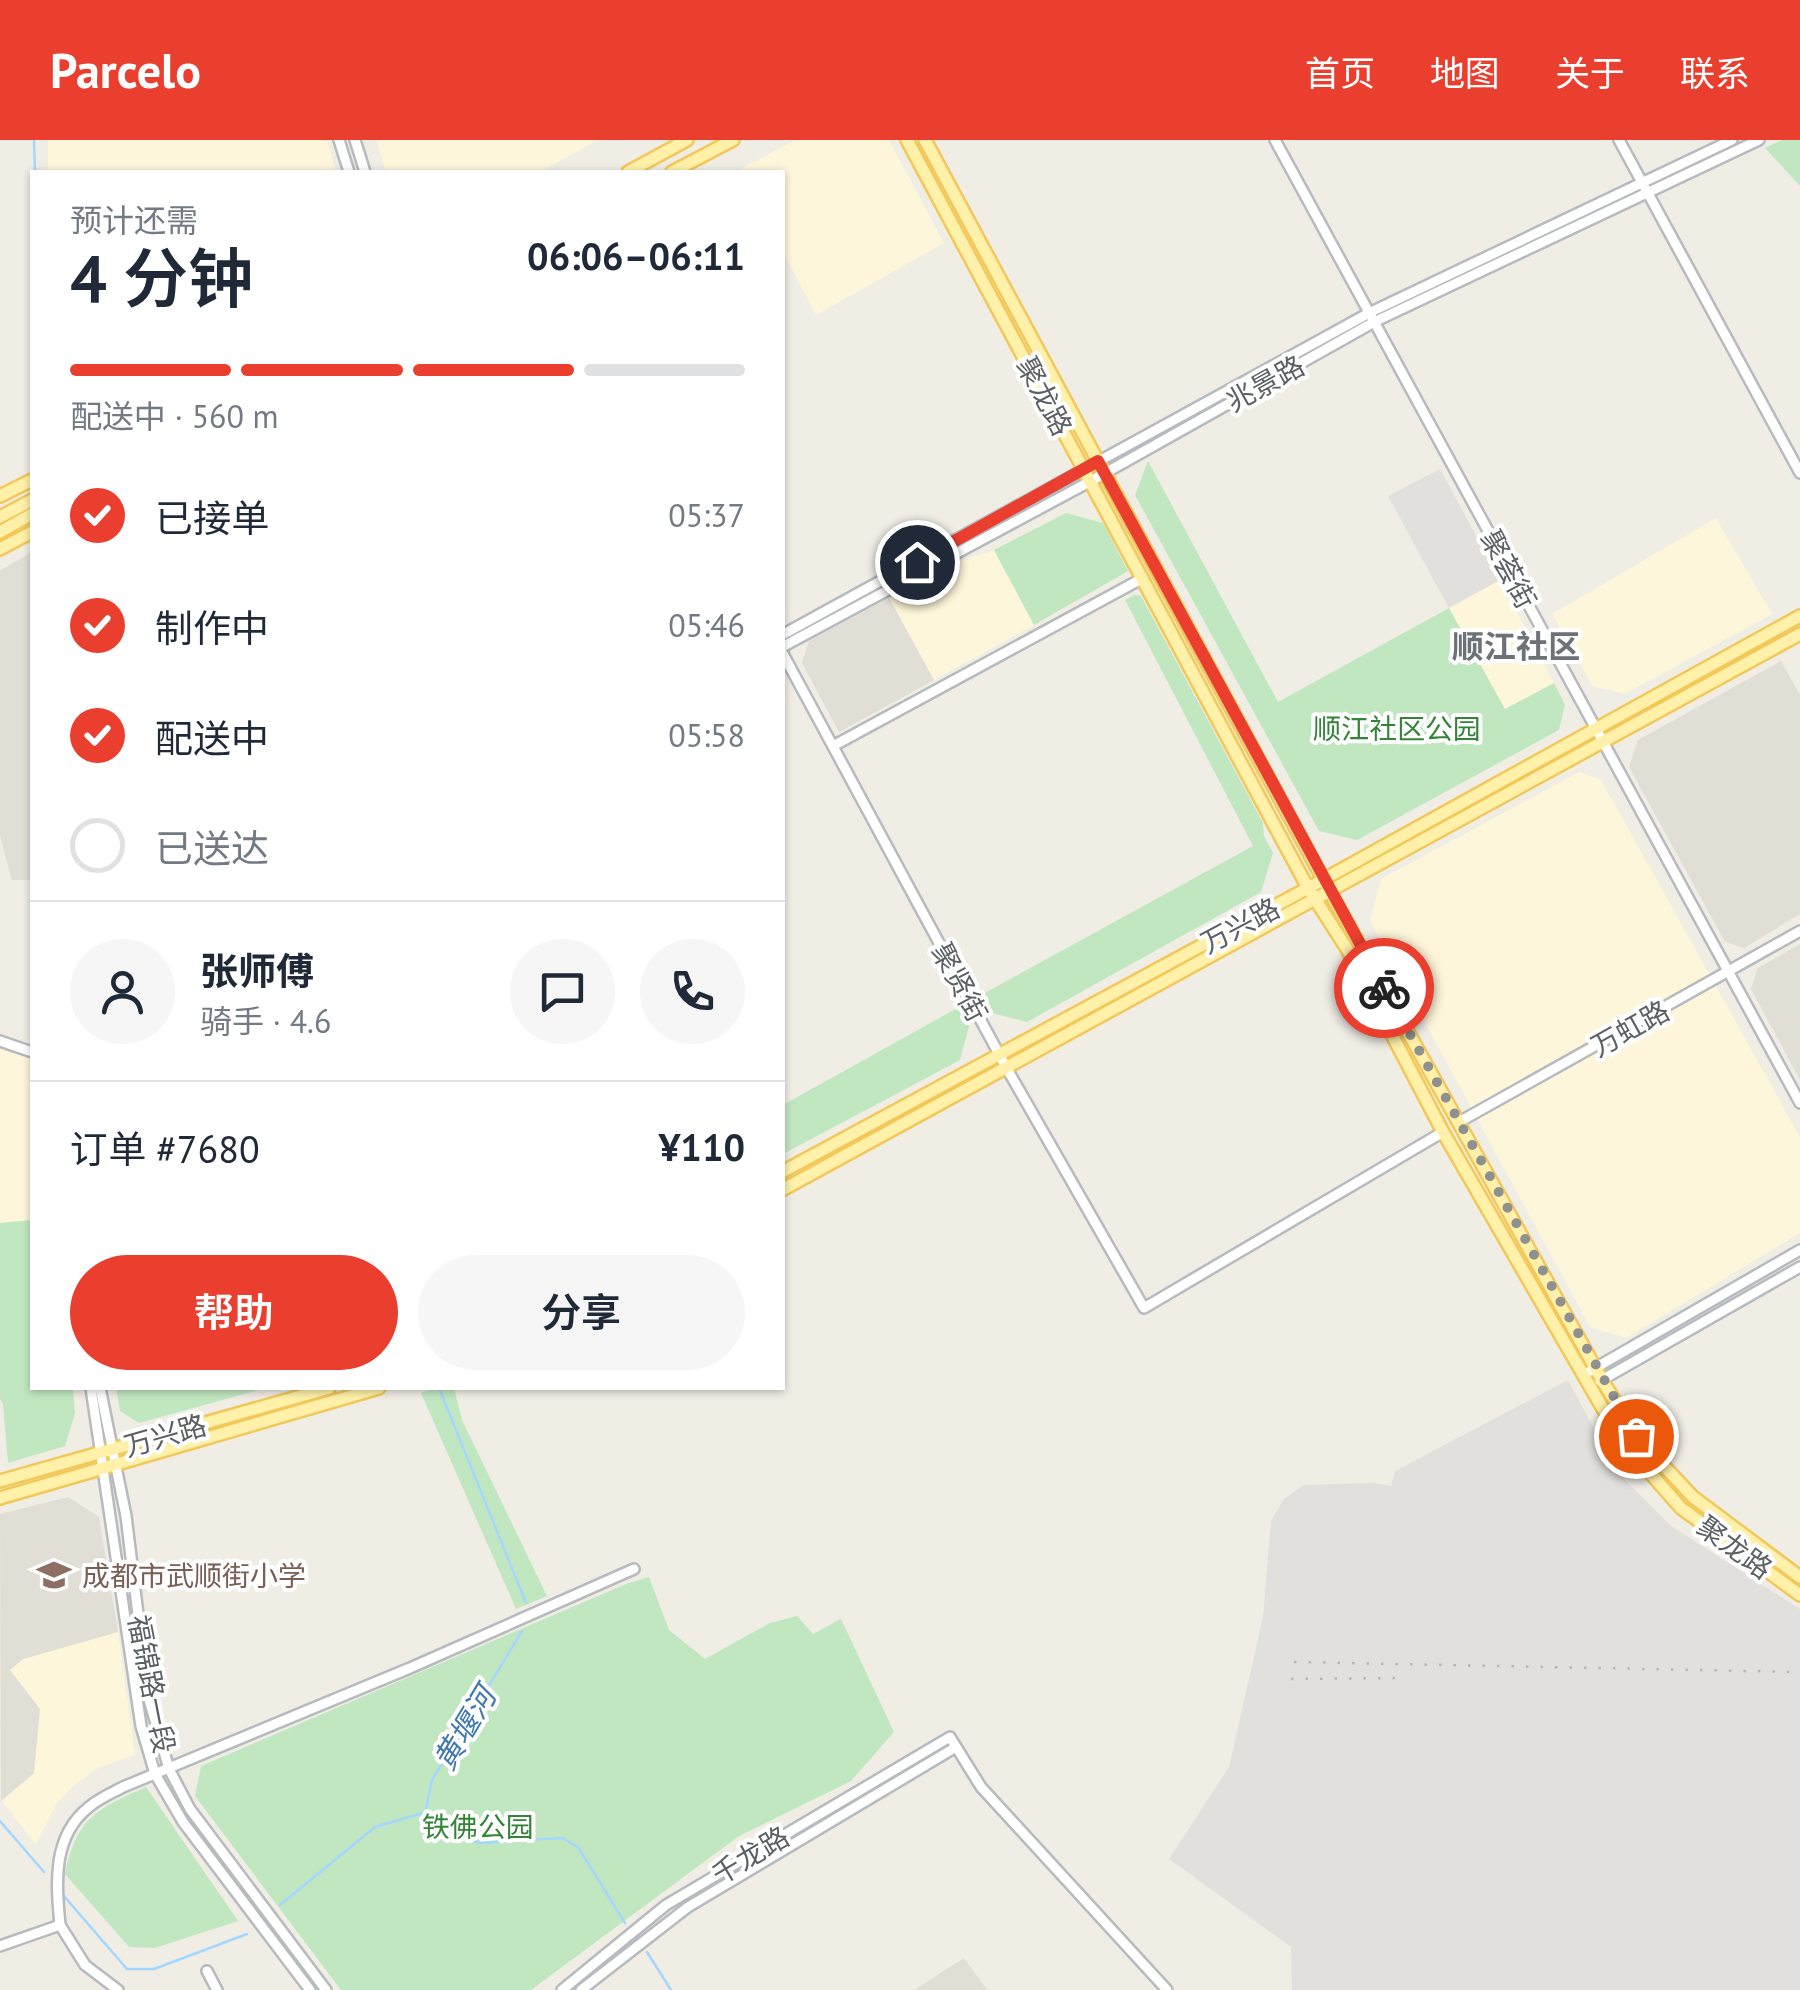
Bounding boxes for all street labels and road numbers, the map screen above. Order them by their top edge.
street label: 兆景路 [1219,346,1311,420]
street label: 聚龙路 [1009,350,1081,442]
street label: 聚荟街 [1473,523,1545,615]
street label: 万兴路 [1194,889,1286,961]
street label: 聚贤街 [924,936,996,1028]
street label: 万虹路 [1584,991,1676,1065]
street label: 万兴路 [120,1406,210,1464]
street label: 聚龙路 [1690,1507,1780,1587]
street label: 福锦路一段 [120,1612,184,1756]
street label: 千龙路 [704,1818,796,1892]

